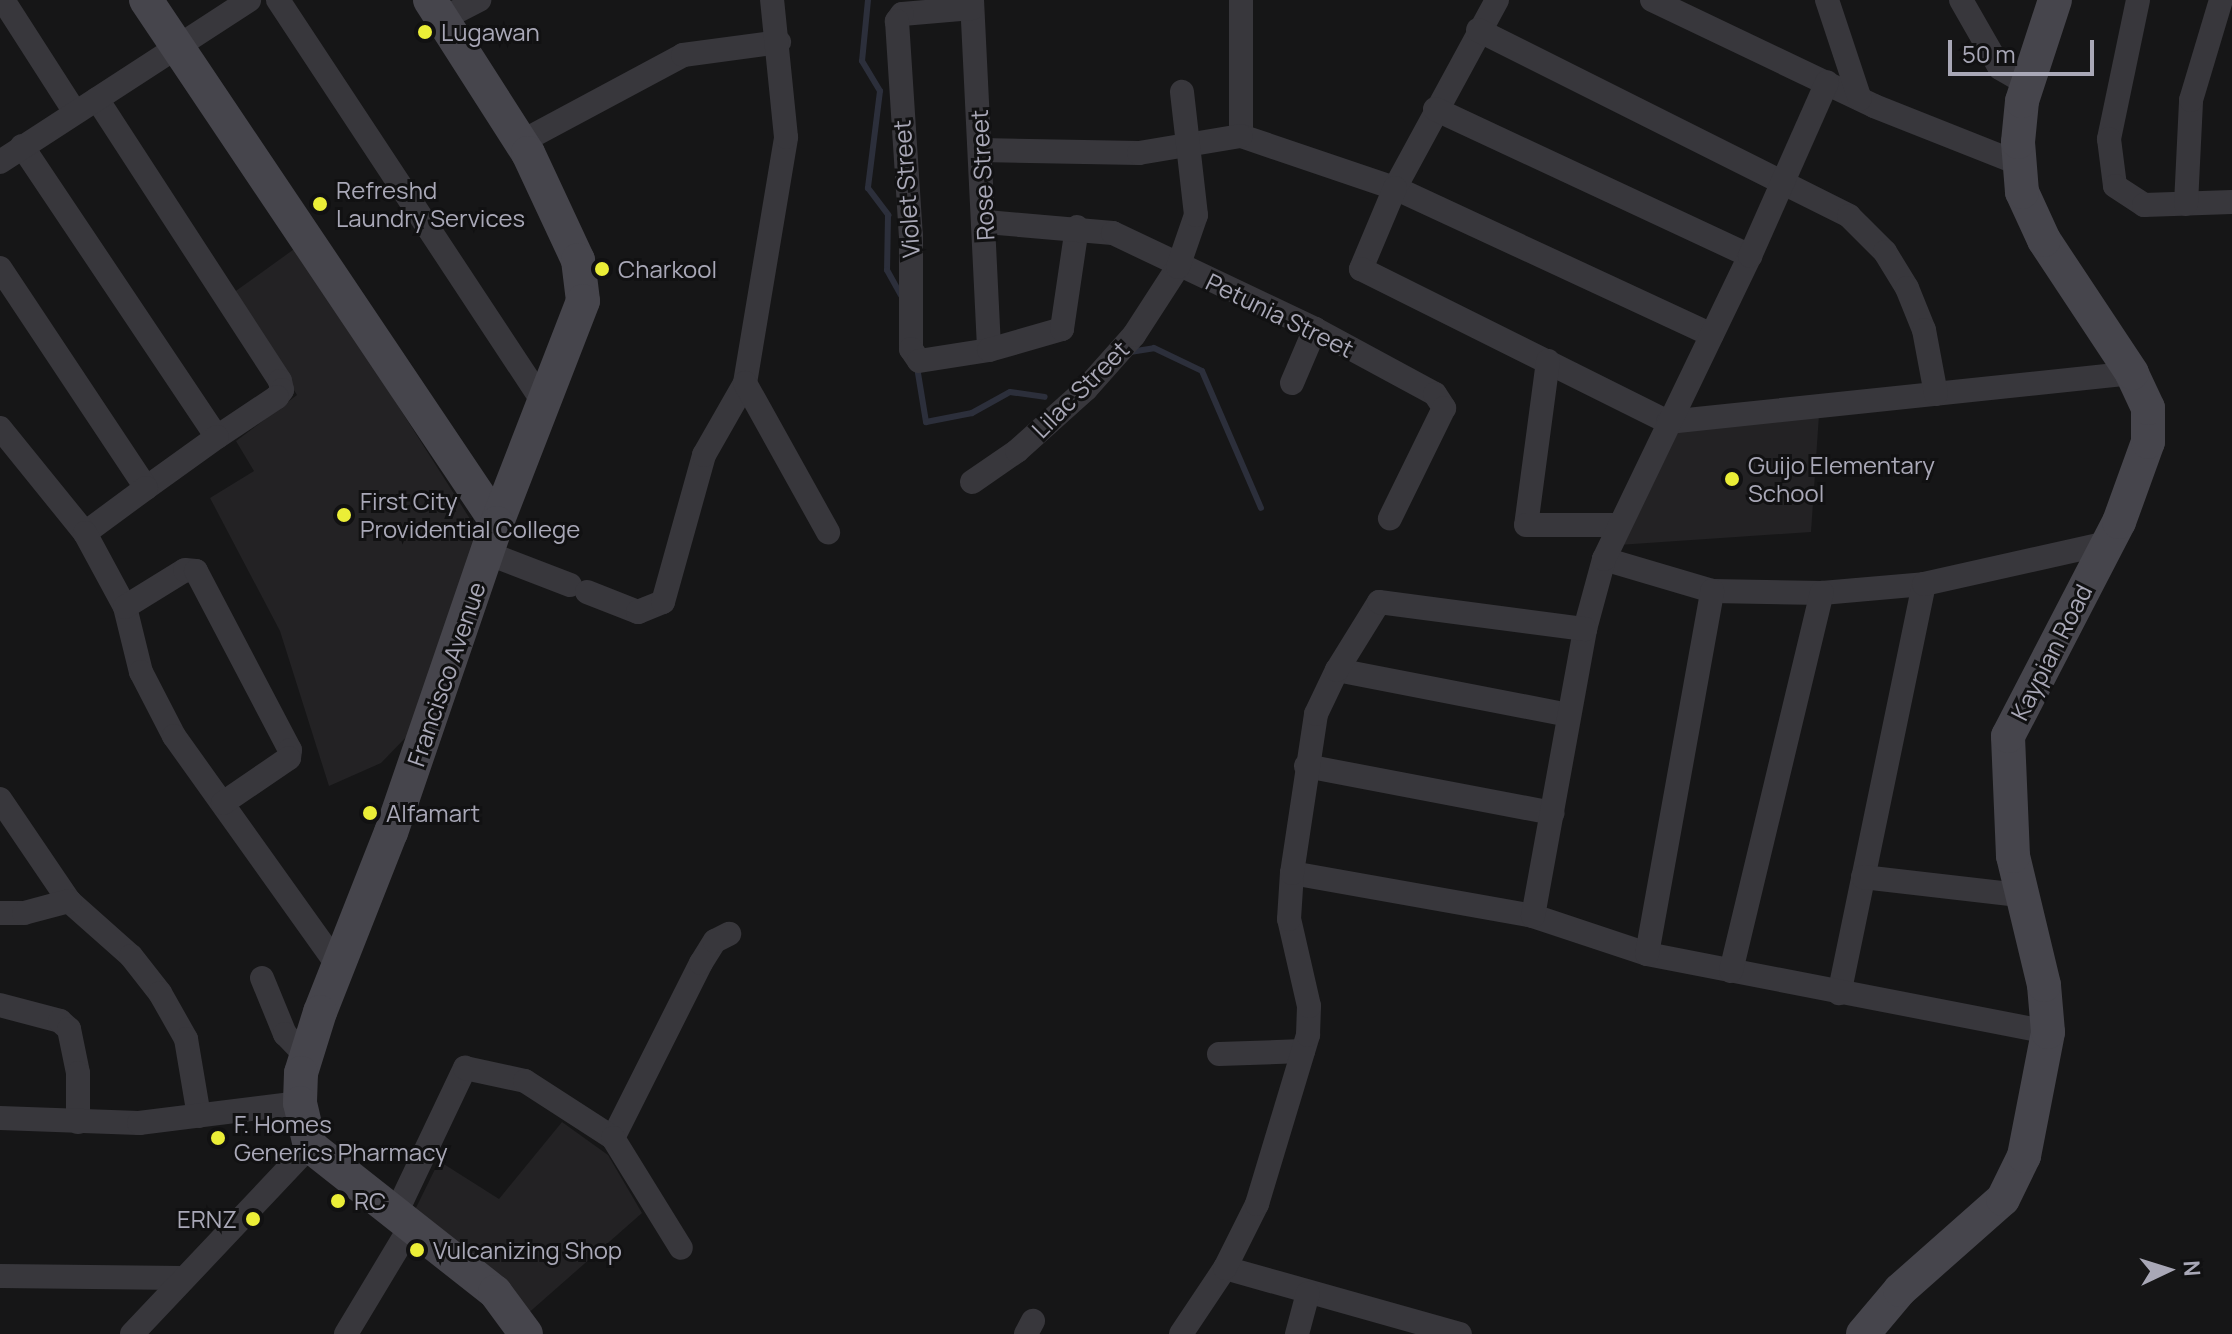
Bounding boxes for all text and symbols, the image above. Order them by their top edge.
place label: Lugawan [441,18,540,46]
marker: Lugawan [416,23,434,41]
scale bar [1952,24,2098,74]
text: 50 m [1962,37,2016,70]
street label: Rose Street [964,109,1000,241]
street label: Violet Street [887,119,925,259]
place label: Refreshd Laundry Services [336,176,525,232]
marker: Refreshd Laundry Services [311,195,329,213]
place label: Charkool [618,255,717,283]
marker: Charkool [593,260,611,278]
street label: Petunia Street [1201,267,1359,363]
street label: Lilac Street [1025,334,1135,444]
place label: Guijo Elementary School [1748,451,1935,507]
marker: Guijo Elementary School [1723,470,1741,488]
place label: First City Providential College [360,487,580,543]
marker: First City Providential College [335,506,353,524]
street label: Francisco Avenue [401,578,491,770]
street label: Kaypian Road [2004,579,2098,725]
place label: Alfamart [386,799,480,827]
marker: Alfamart [361,804,379,822]
place label: F. Homes Generics Pharmacy [234,1110,448,1166]
marker: F. Homes Generics Pharmacy [209,1129,227,1147]
place label: RC [354,1187,386,1215]
marker: RC [329,1192,347,1210]
place label: ERNZ [177,1205,237,1233]
marker: ERNZ [244,1210,262,1228]
north arrow [2128,1230,2208,1310]
place label: Vulcanizing Shop [433,1236,622,1264]
marker: Vulcanizing Shop [408,1241,426,1259]
text: N [2176,1259,2207,1277]

